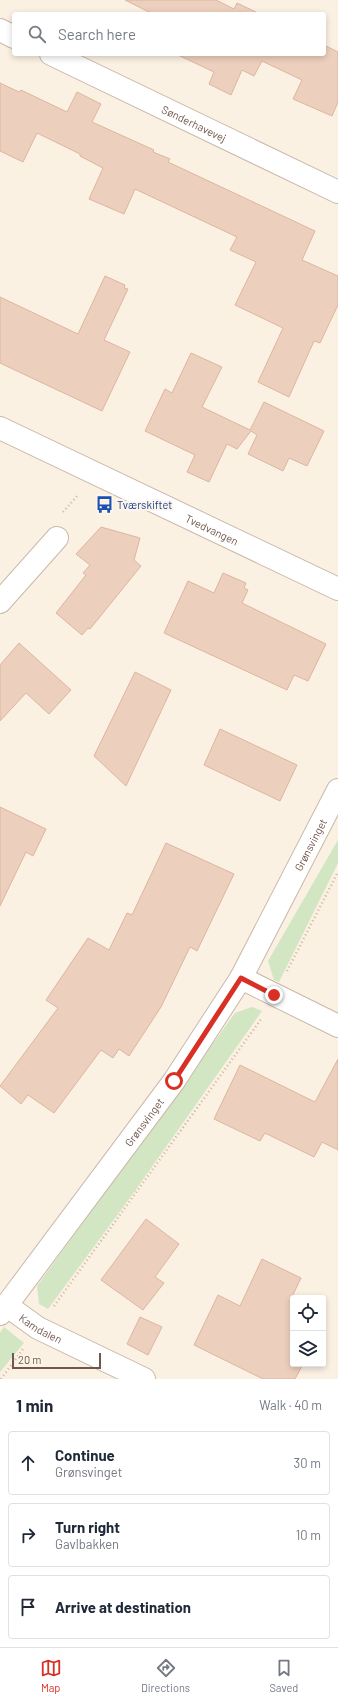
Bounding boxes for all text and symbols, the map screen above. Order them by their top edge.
search box [12,12,326,56]
icon: search [26,23,48,45]
text: Search here [58,25,136,43]
street label: Sønderhavevej [160,102,229,144]
bus stop icon: Tværskiftet [94,494,114,514]
place label: Tværskiftet [117,498,172,511]
street label: Tvedvangen [184,511,241,547]
street label: Grønsvinget [291,816,329,873]
route end [265,986,283,1004]
route start [165,1072,183,1090]
street label: Grønsvinget [121,1095,166,1148]
map controls [290,1295,326,1367]
button: locate [290,1295,326,1331]
street label: Kamdalen [17,1310,65,1345]
button: layers [290,1331,326,1367]
scale bar [12,1351,101,1370]
text: 20 m [18,1353,41,1366]
text: 1 min [16,1395,53,1415]
text: Walk · 40 m [259,1397,322,1413]
text: Continue [55,1446,115,1464]
icon: ahead [17,1452,39,1474]
text: 30 m [294,1455,321,1471]
text: Grønsvinget [55,1464,122,1480]
text: Turn right [55,1518,120,1536]
icon: right [17,1524,39,1546]
text: 10 m [296,1527,321,1543]
text: Gavlbakken [55,1536,119,1552]
icon: arrive [17,1596,39,1618]
text: Arrive at destination [55,1598,191,1616]
tab: Map [40,1657,62,1694]
tab: Directions [141,1657,190,1694]
tab: Saved [269,1657,298,1694]

